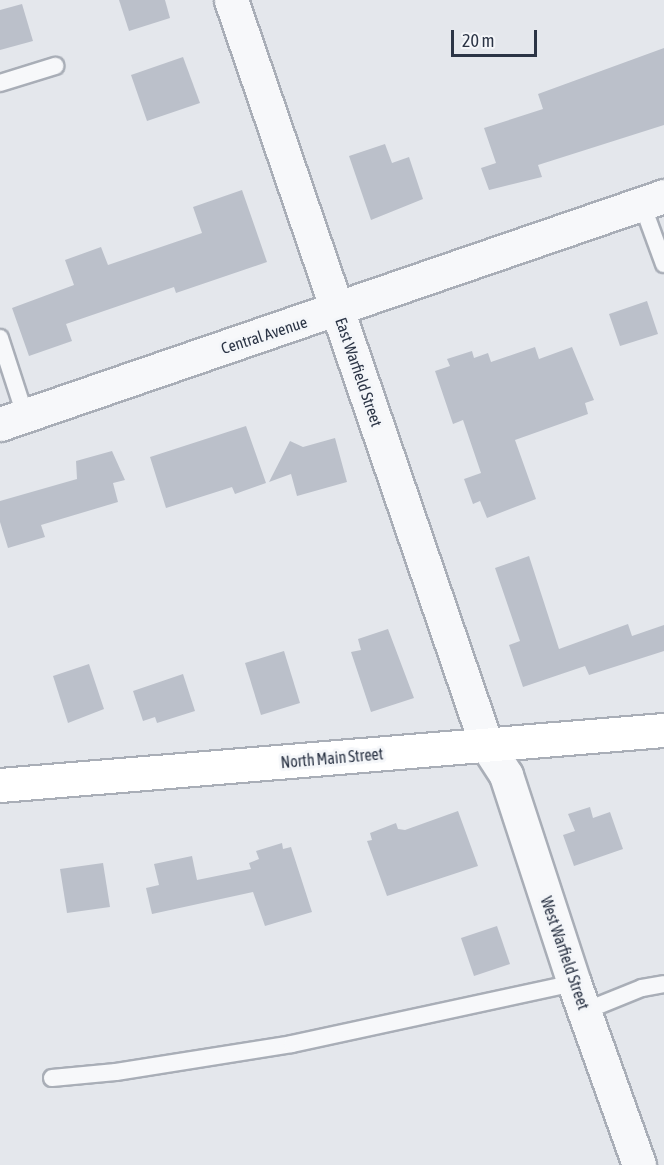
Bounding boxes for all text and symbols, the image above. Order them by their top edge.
scale bar [454,18,540,56]
text: 20 m [462,30,494,51]
street label: Central Avenue [219,312,309,358]
street label: East Warfield Street [331,315,387,429]
street label: North Main Street [280,744,384,772]
street label: West Warfield Street [537,894,593,1012]

